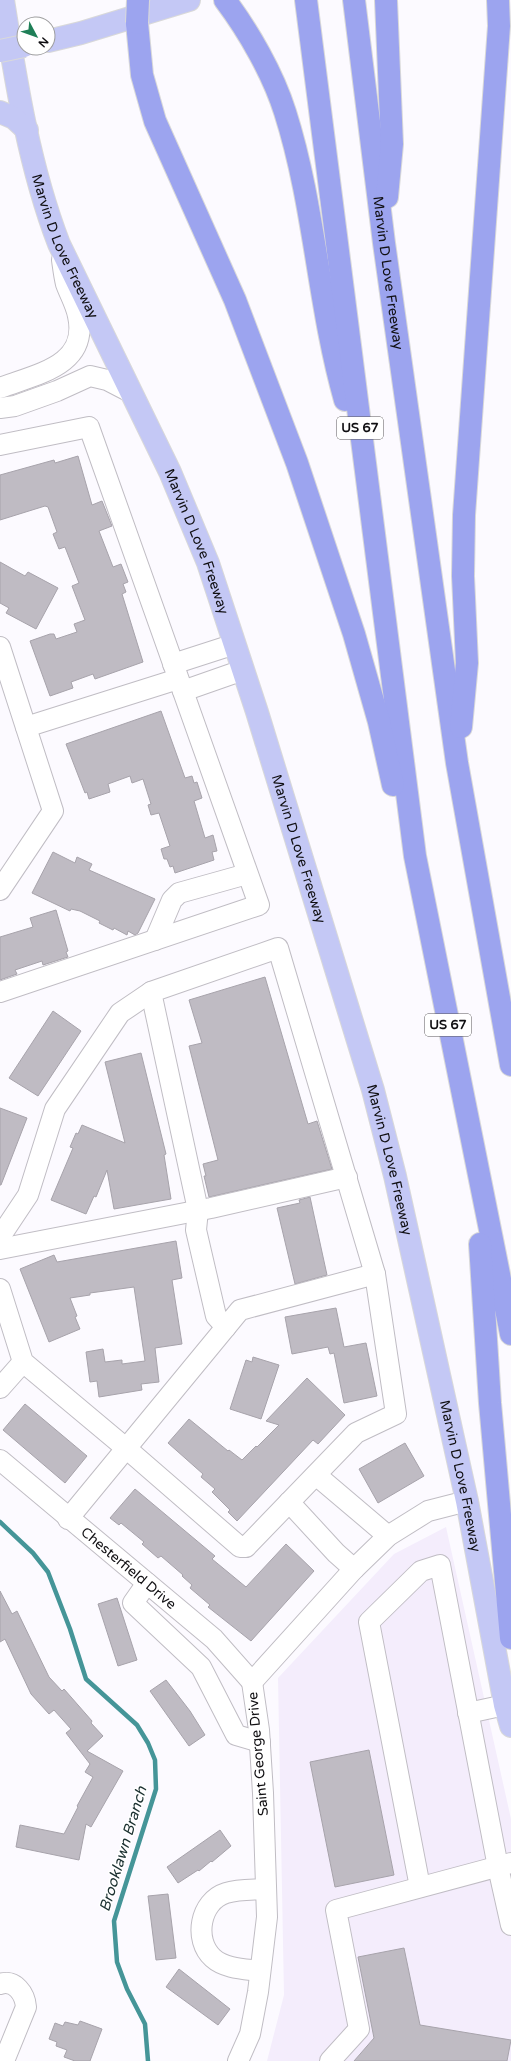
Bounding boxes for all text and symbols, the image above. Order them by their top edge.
north arrow [16,16,56,56]
text: N [35,35,51,50]
street label: Marvin D Love Freeway [28,172,103,322]
street label: Marvin D Love Freeway [370,195,407,351]
road number: US 67 [337,417,383,439]
street label: Marvin D Love Freeway [161,466,233,617]
street label: Marvin D Love Freeway [268,772,330,926]
road number: US 67 [425,1014,471,1036]
street label: Marvin D Love Freeway [363,1082,416,1237]
street label: Marvin D Love Freeway [436,1398,485,1554]
street label: Chesterfield Drive [78,1523,180,1612]
street label: Saint George Drive [244,1691,272,1817]
water label: Brooklawn Branch [95,1783,151,1914]

